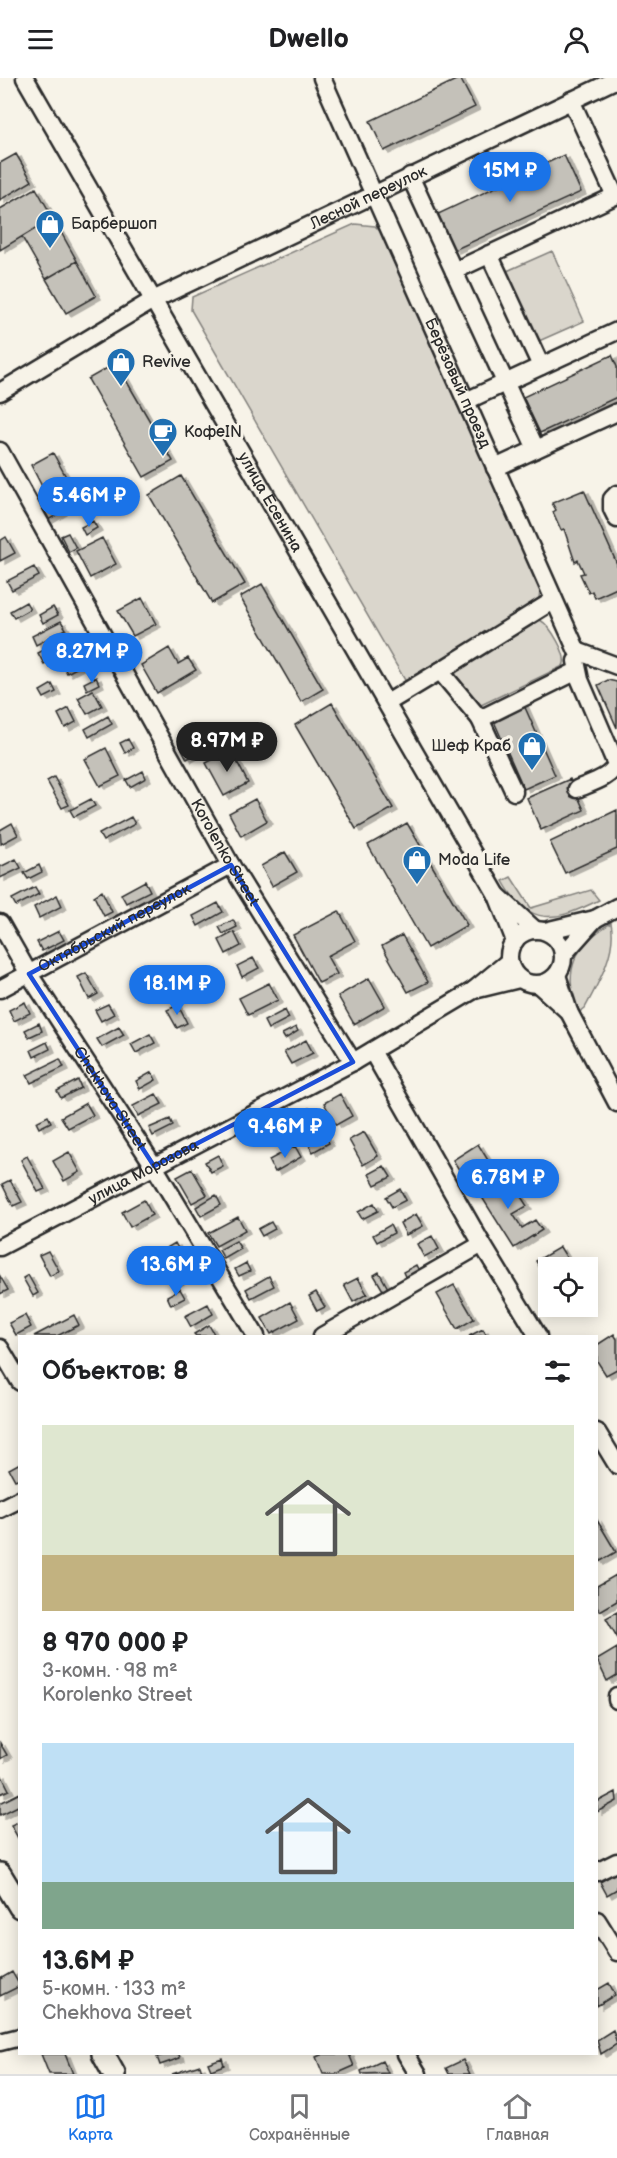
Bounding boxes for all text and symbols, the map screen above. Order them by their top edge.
icon: menu [24,23,57,56]
text: Dwello [268,23,349,55]
icon: person [560,23,593,56]
pin: 15M ₽ [468,152,552,203]
text: 15M ₽ [483,159,537,183]
street label: Лесной переулок [306,161,430,234]
shop icon: Барбершоп [34,208,66,250]
place label: Барбершоп [71,215,157,234]
street label: Берёзовый проезд [421,315,495,451]
shop icon: Revive [105,346,137,388]
place label: Revive [142,353,191,372]
cafe icon: КофеIN [147,416,179,458]
place label: КофеIN [184,423,242,442]
street label: улица Есенина [234,449,307,556]
pin: 5.46M ₽ [34,477,144,528]
text: 5.46M ₽ [52,484,126,508]
pin: 8.27M ₽ [37,633,147,684]
text: 8.27M ₽ [55,640,129,664]
pin: 8.97M ₽ [172,722,282,773]
text: 8.97M ₽ [190,729,264,753]
shop icon: Шеф Краб [516,730,548,772]
place label: Шеф Краб [431,737,511,756]
street label: Korolenko Street [186,795,263,909]
shop icon: Moda Life [401,844,433,886]
place label: Moda Life [438,851,511,870]
street label: Октябрьский переулок [35,879,195,976]
pin: 18.1M ₽ [122,965,232,1016]
text: 18.1M ₽ [143,972,211,996]
street label: Chekhova Street [69,1043,151,1154]
pin: 9.46M ₽ [230,1108,340,1159]
text: 9.46M ₽ [248,1115,322,1139]
street label: улица Морозова [85,1135,202,1208]
pin: 6.78M ₽ [453,1159,563,1210]
text: 6.78M ₽ [471,1166,545,1190]
pin: 13.6M ₽ [121,1246,231,1297]
text: 13.6M ₽ [141,1253,211,1277]
map controls [538,1257,598,1317]
button: locate [538,1257,598,1317]
icon: filters [541,1355,574,1388]
text: Объектов: 8 [42,1356,189,1387]
icon: home [254,1464,362,1572]
text: 8 970 000 ₽ [42,1628,188,1659]
text: 3-комн. · 98 m² [42,1659,178,1683]
text: Korolenko Street [42,1683,192,1707]
icon: home [254,1782,362,1890]
text: 13.6M ₽ [42,1946,134,1977]
text: 5-комн. · 133 m² [42,1977,186,2001]
text: Chekhova Street [42,2001,192,2025]
tab: Карта [68,2090,113,2145]
tab: Сохранённые [249,2090,350,2145]
tab: Главная [486,2090,549,2145]

